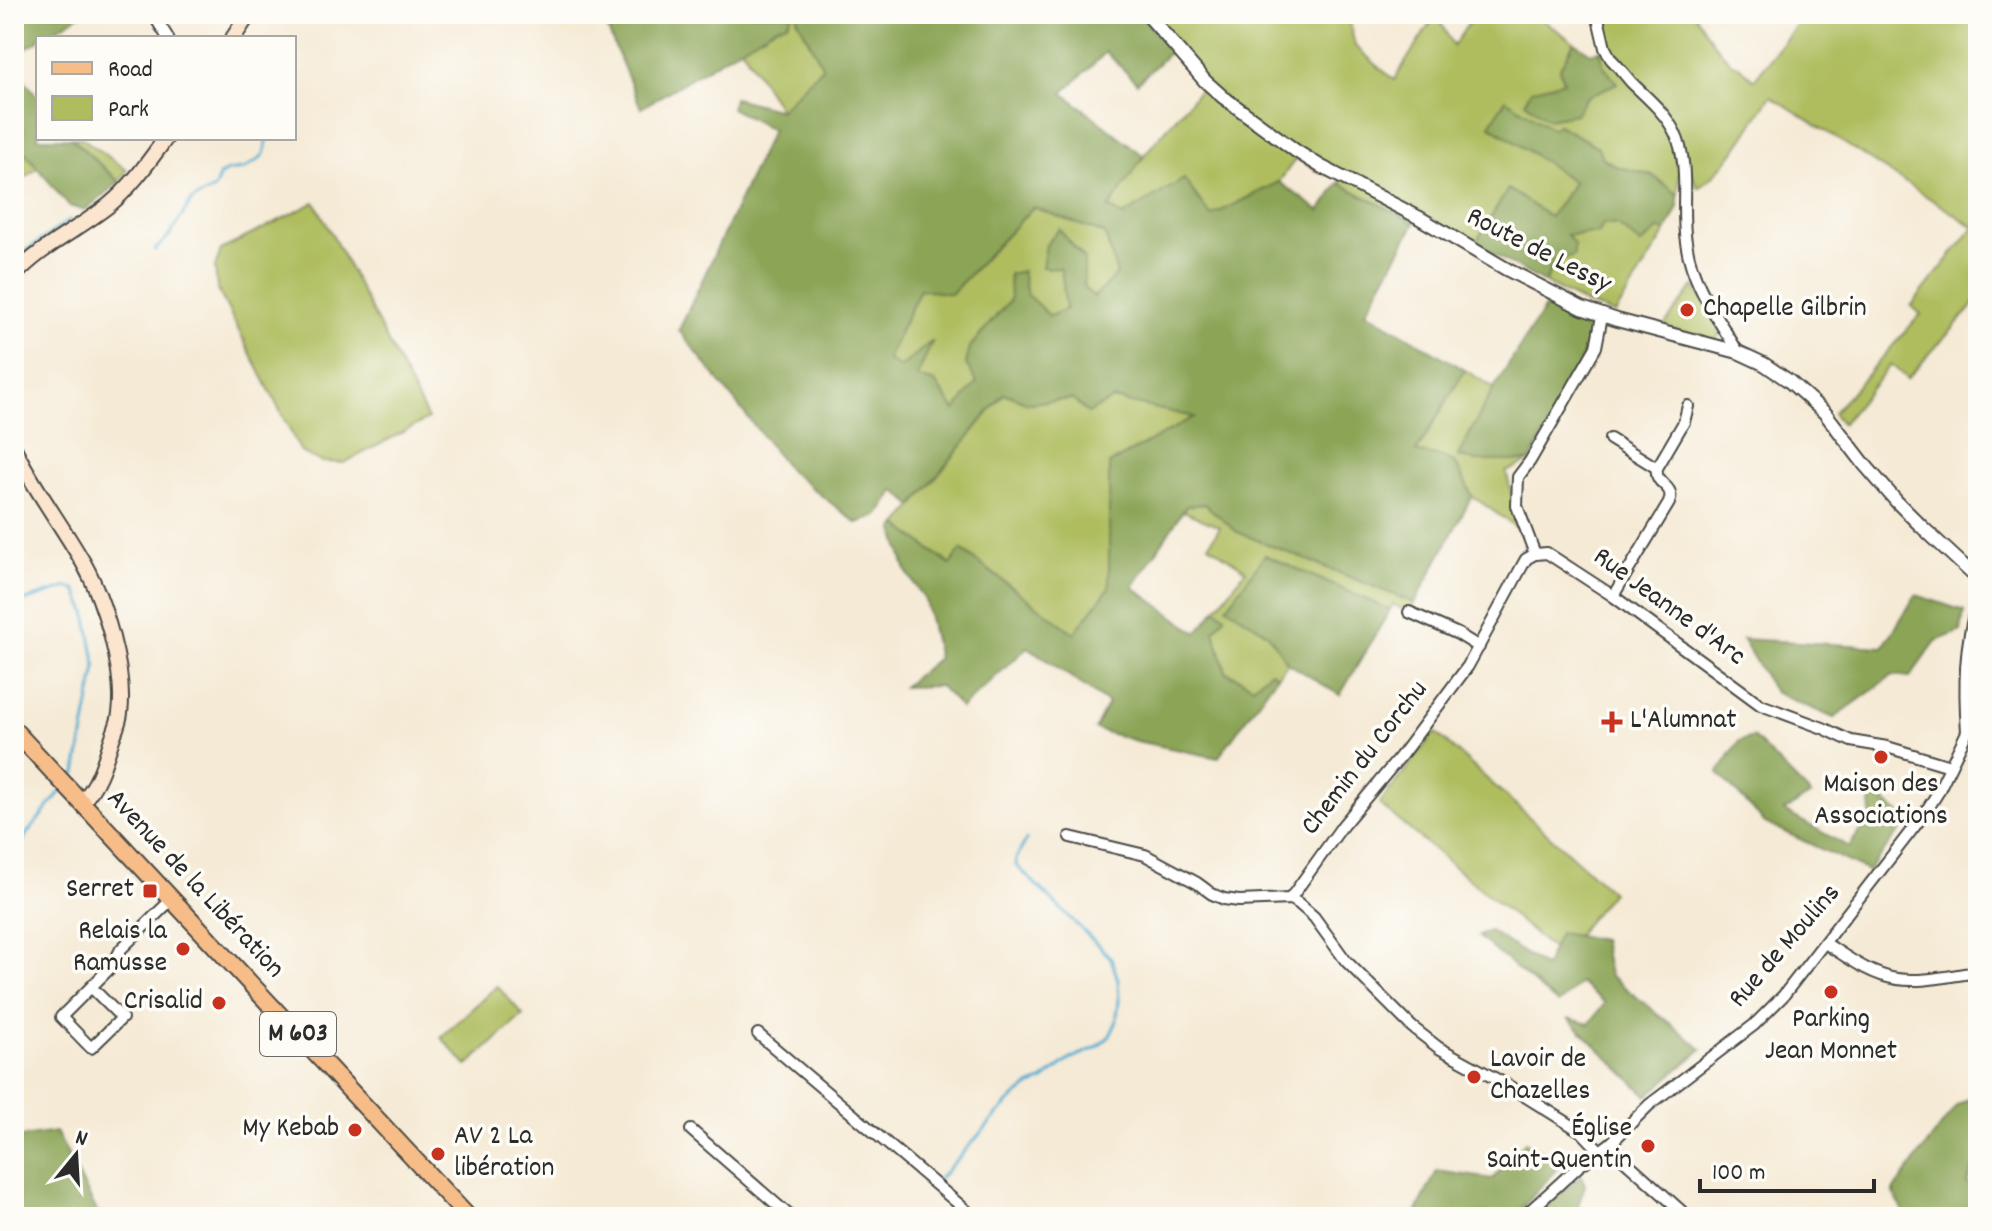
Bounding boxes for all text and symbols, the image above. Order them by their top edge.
legend [36,36,296,140]
text: Road [108,54,153,88]
text: Park [108,94,149,128]
street label: Route de Lessy [1459,198,1618,306]
place label: Chapelle Gilbrin [1703,290,1867,330]
marker: Chapelle Gilbrin [1678,301,1696,319]
street label: Rue Jeanne d'Arc [1583,539,1753,677]
street label: Chemin du Corchu [1293,673,1439,845]
place label: L'Alumnat [1630,702,1737,742]
marker: L'Alumnat [1601,711,1623,733]
marker: Maison des Associations [1872,748,1890,766]
place label: Maison des Associations [1814,766,1948,838]
street label: Avenue de la Libération [95,781,293,989]
place label: Serret [66,871,134,911]
street label: Rue de Moulins [1720,876,1852,1018]
marker: Serret [141,882,159,900]
place label: Relais la Ramusse [73,913,168,985]
marker: Relais la Ramusse [174,940,192,958]
place label: Crisalid [124,983,203,1023]
marker: Parking Jean Monnet [1822,983,1840,1001]
marker: Crisalid [210,994,228,1012]
place label: Parking Jean Monnet [1765,1001,1897,1073]
road number: M 603 [260,1012,336,1056]
place label: Lavoir de Chazelles [1490,1041,1590,1113]
marker: Lavoir de Chazelles [1465,1068,1483,1086]
place label: My Kebab [242,1110,339,1150]
place label: Église Saint-Quentin [1487,1110,1632,1182]
north arrow [36,1115,116,1195]
place label: AV 2 La libération [454,1118,554,1190]
marker: My Kebab [346,1121,364,1139]
text: N [71,1123,91,1156]
marker: Église Saint-Quentin [1639,1137,1657,1155]
scale bar [1700,1143,1874,1193]
marker: AV 2 La libération [429,1145,447,1163]
text: 100 m [1712,1157,1765,1191]

